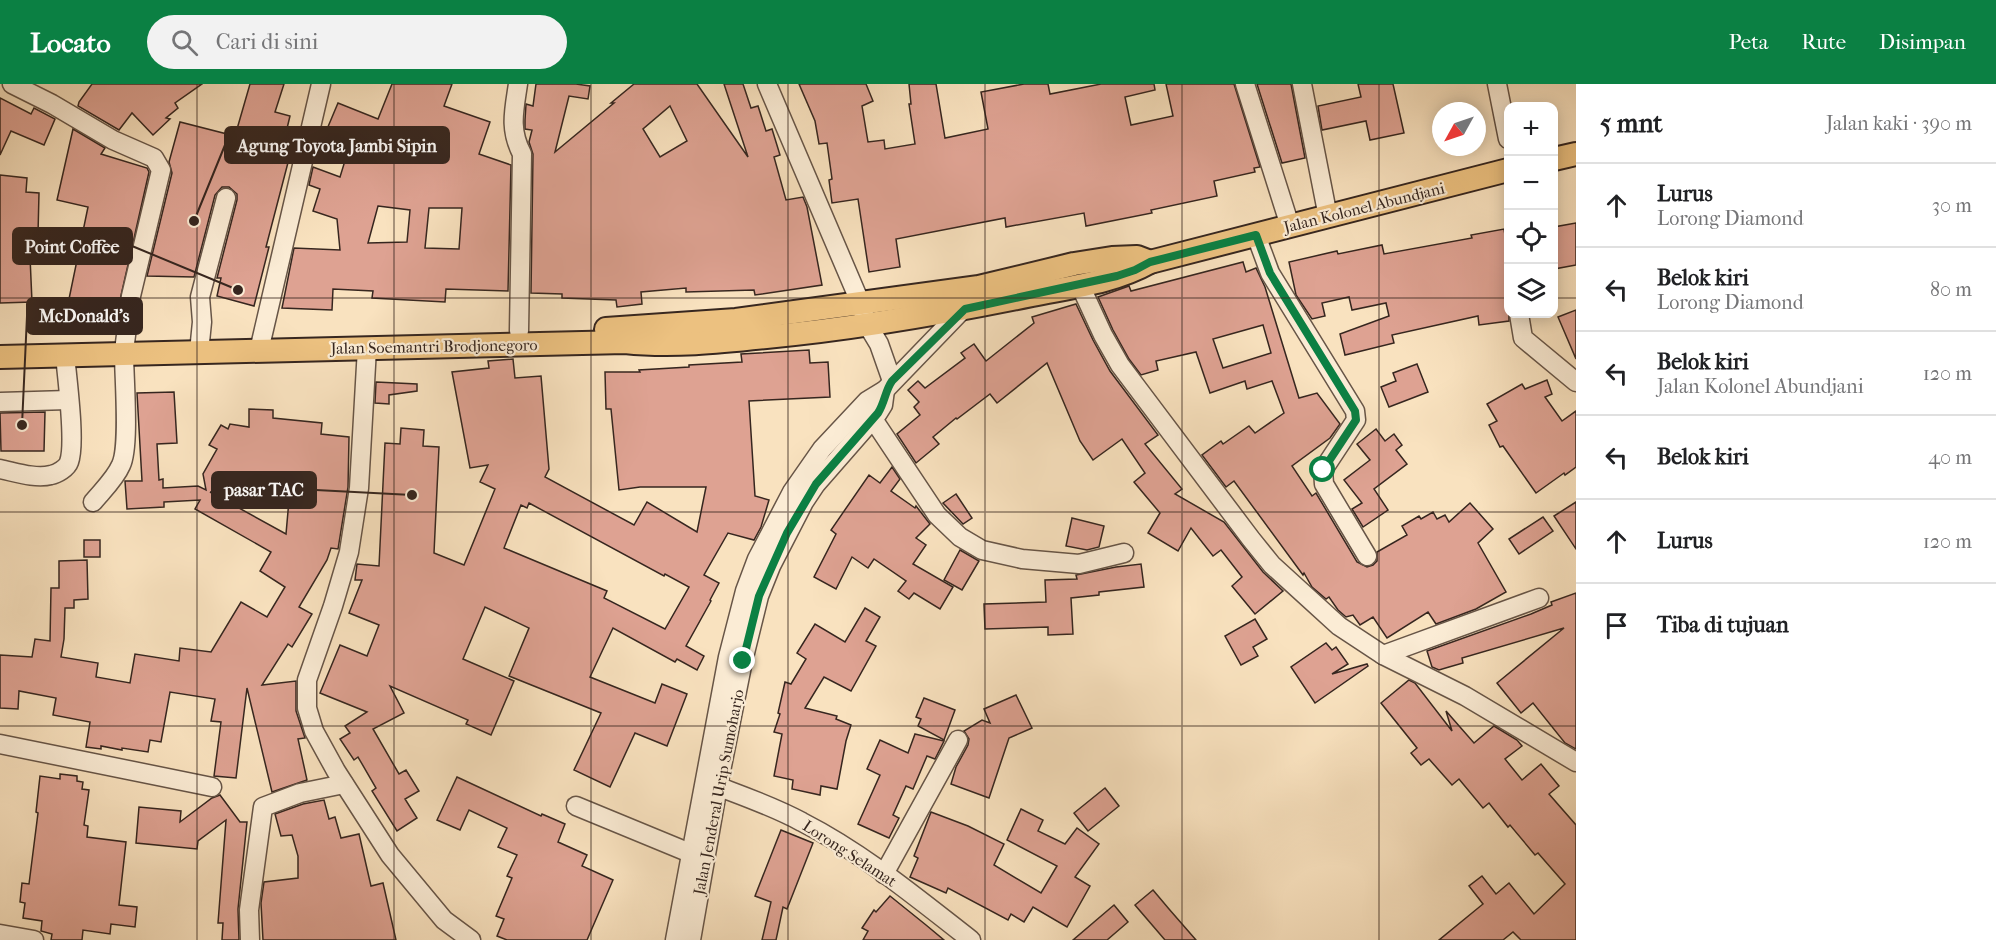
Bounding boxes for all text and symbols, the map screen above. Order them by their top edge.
search box [147,15,567,69]
text: Locato [30,26,111,59]
icon: search [168,26,201,59]
text: Cari di sini [216,29,318,55]
text: Peta [1729,30,1768,54]
text: Rute [1801,30,1846,54]
text: Disimpan [1879,30,1966,54]
north arrow [1432,102,1486,156]
map controls [1504,102,1558,318]
button: + [1504,102,1558,156]
text: 5 mnt [1600,108,1663,139]
text: Jalan kaki · 390 m [1826,112,1972,135]
callout: Agung Toyota Jambi Sipin [225,127,449,163]
text: Agung Toyota Jambi Sipin [236,136,437,157]
button: − [1504,156,1558,210]
street label: Jalan Kolonel Abundjani [1280,178,1447,237]
text: Lurus [1657,181,1713,207]
icon: ahead [1600,189,1633,222]
text: 30 m [1932,194,1972,217]
text: Lorong Diamond [1657,207,1804,230]
button: locate [1504,210,1558,264]
callout: Point Coffee [13,228,132,264]
text: Point Coffee [24,237,120,258]
button: layers [1504,264,1558,318]
text: Belok kiri [1657,265,1749,291]
icon: left [1600,273,1633,306]
text: 80 m [1930,278,1972,301]
text: Lorong Diamond [1657,291,1804,314]
callout: McDonald's [27,298,142,334]
text: McDonald's [38,306,130,327]
street label: Jalan Soemantri Brodjonegoro [328,335,538,358]
text: Belok kiri [1657,349,1749,375]
icon: left [1600,357,1633,390]
text: 120 m [1923,362,1972,385]
text: Jalan Kolonel Abundjani [1657,375,1864,398]
icon: left [1600,441,1633,474]
text: Belok kiri [1657,444,1749,470]
text: 40 m [1928,446,1972,469]
route start [1309,456,1335,482]
callout: pasar TAC [212,472,316,508]
text: pasar TAC [223,480,304,501]
icon: ahead [1600,525,1633,558]
text: Lurus [1657,528,1713,554]
text: 120 m [1923,530,1972,553]
icon: arrive [1600,609,1633,642]
text: Tiba di tujuan [1657,612,1789,638]
route end [729,647,755,673]
street label: Jalan Jenderal Urip Sumoharjo [689,688,748,899]
street label: Lorong Selamat [799,816,900,891]

